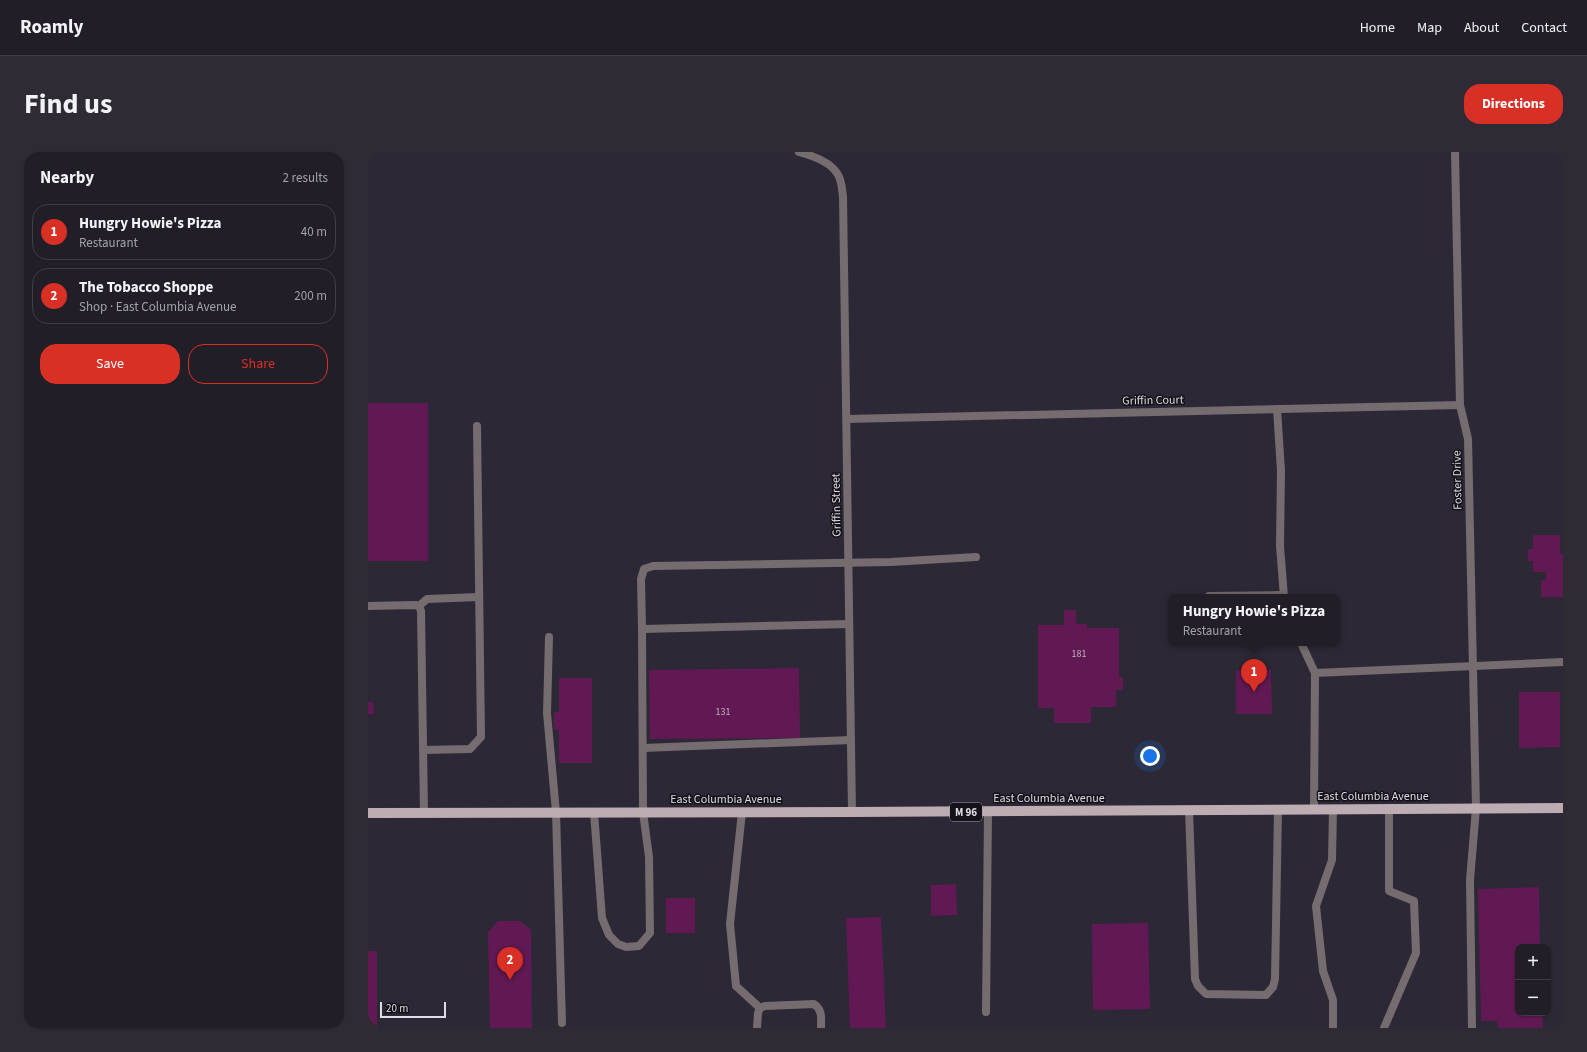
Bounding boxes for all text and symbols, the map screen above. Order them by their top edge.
text: Roamly [20,14,83,41]
text: Home [1360,18,1395,38]
text: Map [1417,18,1442,38]
text: About [1464,18,1499,38]
text: Contact [1521,18,1567,38]
text: Find us [24,84,112,124]
button: Directions [1464,84,1563,124]
text: Nearby [40,166,94,190]
text: 2 results [283,169,328,187]
text: Hungry Howie's Pizza [79,213,221,234]
text: 1 [51,223,57,241]
text: 40 m [301,223,327,241]
text: Restaurant [79,234,138,252]
text: The Tobacco Shoppe [79,277,213,298]
text: 2 [51,287,57,305]
text: 200 m [294,287,327,305]
text: Shop · East Columbia Avenue [79,298,237,316]
button: Save [40,344,180,384]
button: Share [188,344,328,384]
street label: Griffin Court [1122,391,1184,410]
street label: Foster Drive [1448,450,1467,510]
street label: Griffin Street [827,473,846,537]
popup [1168,594,1340,646]
text: Hungry Howie's Pizza [1183,601,1325,622]
text: Restaurant [1183,622,1242,640]
house number: 181 [1072,647,1086,661]
pin: 1 [1241,659,1267,692]
house number: 131 [716,705,730,719]
your location [1140,746,1160,766]
street label: East Columbia Avenue [1317,788,1429,805]
street label: East Columbia Avenue [993,790,1105,807]
street label: East Columbia Avenue [670,791,782,808]
road number: M 96 [950,803,982,821]
map controls [1515,944,1551,1016]
button: + [1515,944,1551,980]
pin: 2 [497,947,523,980]
button: − [1515,980,1551,1016]
scale bar [380,1000,446,1019]
text: 20 m [386,1001,408,1016]

